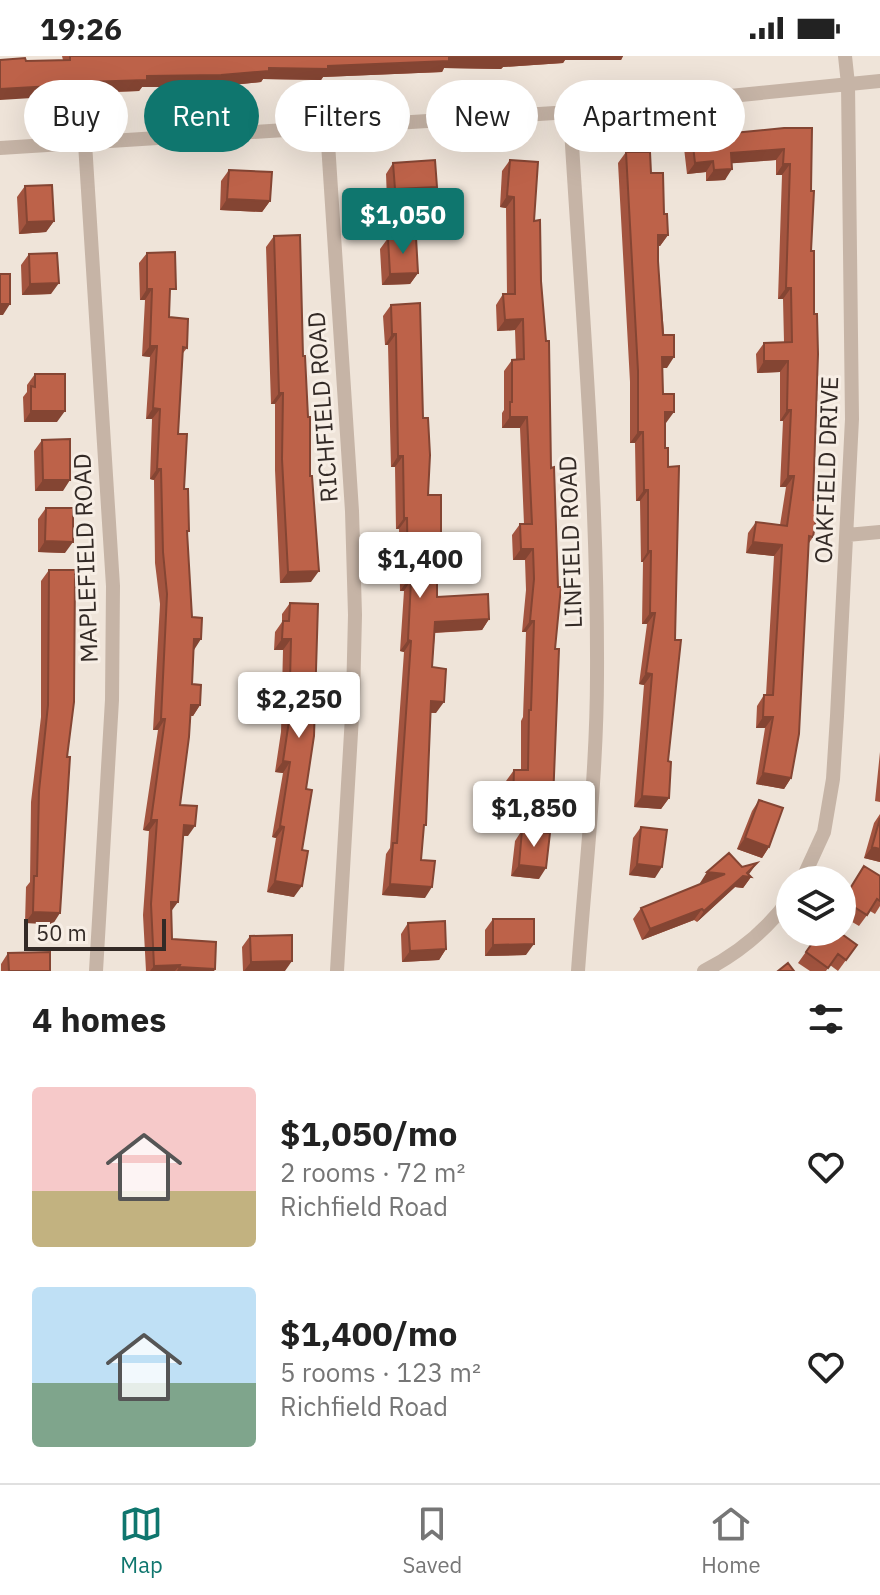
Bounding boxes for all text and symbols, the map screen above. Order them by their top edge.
text: 19:26 [40,9,122,48]
chip: Buy [24,80,128,152]
chip: Rent [144,80,259,152]
chip: Filters [275,80,410,152]
chip: New [426,80,538,152]
chip: Apartment [554,80,745,152]
pin: $1,050 [338,188,468,256]
text: $1,050 [360,197,446,231]
street label: RICHFIELD ROAD [299,311,345,503]
street label: OAKFIELD DRIVE [807,376,845,564]
street label: MAPLEFIELD ROAD [65,453,105,663]
street label: LINFIELD ROAD [551,455,589,629]
pin: $1,400 [355,532,485,600]
text: $1,400 [377,541,463,575]
pin: $2,250 [234,672,364,740]
text: $2,250 [256,681,342,715]
pin: $1,850 [469,781,599,849]
text: $1,850 [491,790,577,824]
map controls [776,866,856,946]
button: layers [776,866,856,946]
scale bar [24,915,166,951]
text: 50 m [36,918,87,947]
text: 4 homes [32,997,167,1041]
icon: filters [804,997,848,1041]
text: $1,050/mo [280,1111,457,1155]
icon: home [96,1119,192,1215]
icon: heart [804,1145,848,1189]
text: 2 rooms · 72 m² [280,1155,465,1189]
text: Richfield Road [280,1189,448,1223]
text: $1,400/mo [280,1311,457,1355]
icon: home [96,1319,192,1415]
icon: heart [804,1345,848,1389]
text: 5 rooms · 123 m² [280,1355,481,1389]
text: Richfield Road [280,1389,448,1423]
tab: Map [119,1502,163,1579]
tab: Saved [402,1502,462,1579]
tab: Home [701,1502,760,1579]

